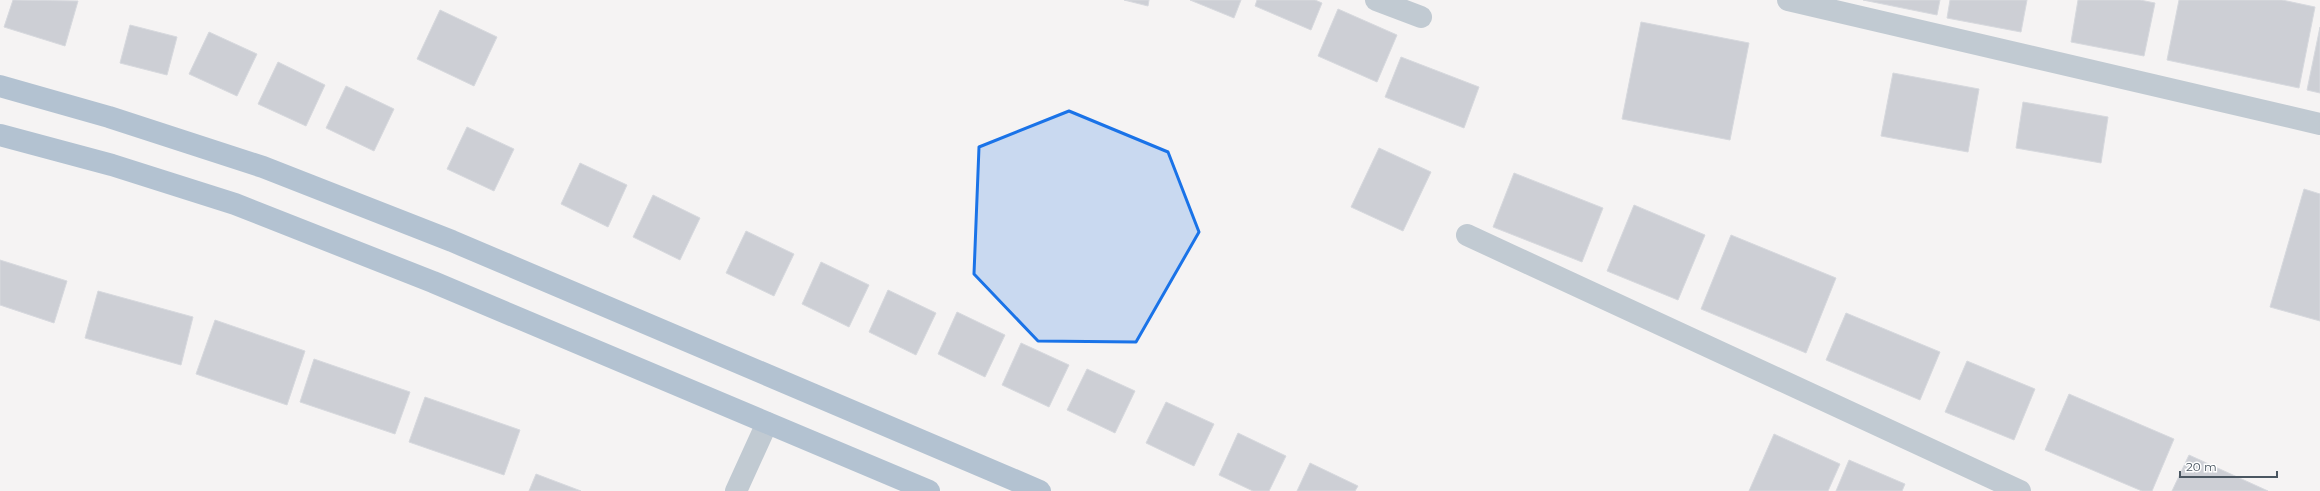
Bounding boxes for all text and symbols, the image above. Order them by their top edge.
scale bar [2180,453,2277,479]
text: 20 m [2186,459,2217,474]

